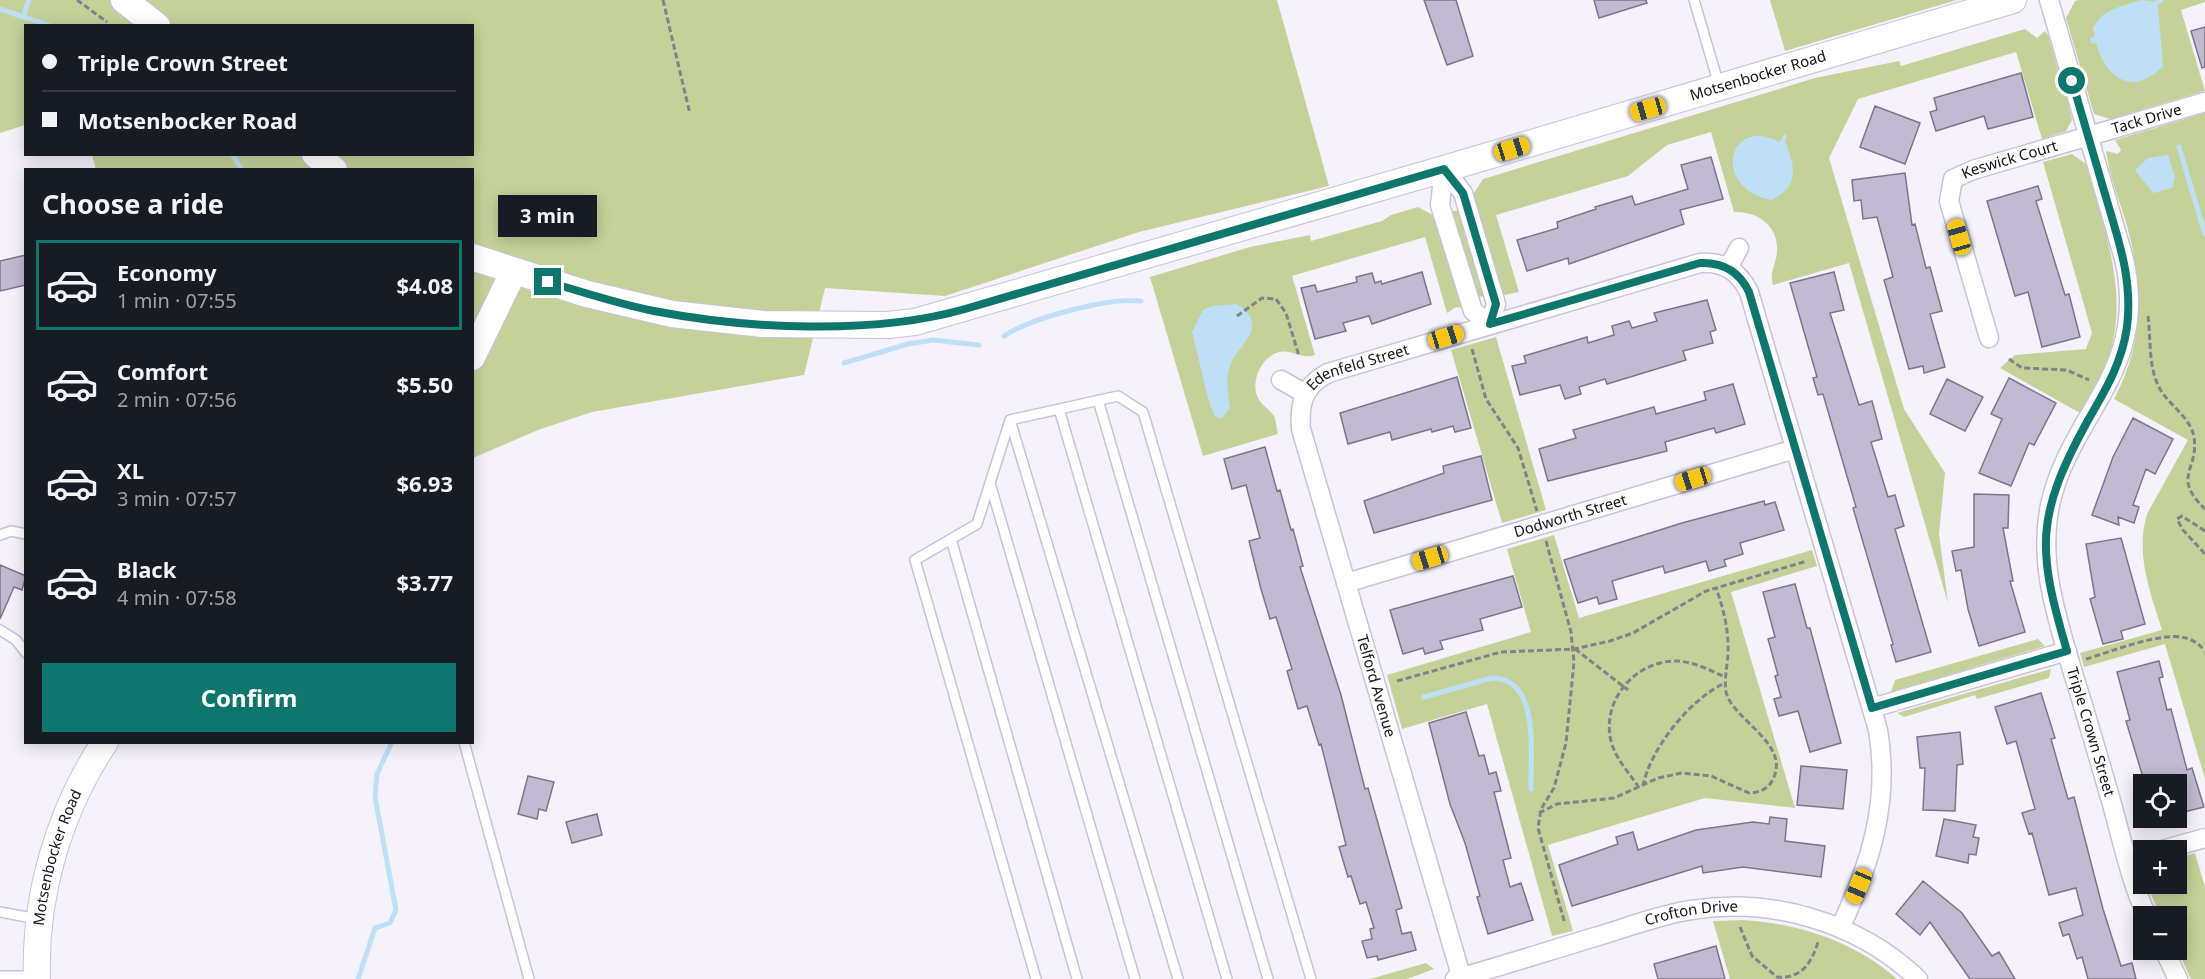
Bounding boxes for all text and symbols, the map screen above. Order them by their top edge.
street label: Motsenbocker Road [1687,45,1828,104]
text: Triple Crown Street [78,47,288,77]
route start [2058,67,2085,94]
car [1628,95,1668,123]
street label: Tack Drive [2109,98,2184,138]
text: Motsenbocker Road [78,105,297,135]
car [1492,135,1532,163]
street label: Keswick Court [1958,135,2060,183]
text: Choose a ride [42,185,224,222]
callout: 3 min [498,195,598,237]
text: 3 min [520,202,575,229]
car [1945,217,1973,257]
text: Economy [117,257,216,287]
icon: car [45,258,99,312]
route end [534,268,561,295]
text: $4.08 [396,270,453,300]
text: 1 min · 07:55 [117,287,237,314]
car [1426,323,1466,351]
street label: Edenfeld Street [1301,338,1412,394]
text: Comfort [117,356,208,386]
icon: car [45,357,99,411]
text: $5.50 [396,369,453,399]
text: 2 min · 07:56 [117,386,237,413]
text: XL [117,455,144,485]
icon: car [45,456,99,510]
car [1673,465,1713,493]
text: $6.93 [396,468,453,498]
text: 3 min · 07:57 [117,485,237,512]
street label: Dodworth Street [1511,489,1629,541]
car [1410,544,1450,572]
text: Black [117,554,176,584]
icon: car [45,555,99,609]
text: $3.77 [396,567,453,597]
text: 4 min · 07:58 [117,584,237,611]
street label: Telford Avenue [1353,632,1401,739]
button: Confirm [42,663,456,732]
street label: Triple Crown Street [2063,664,2120,799]
map controls [2133,774,2187,960]
button: locate [2133,774,2187,828]
street label: Motsenbocker Road [28,786,85,927]
button: + [2133,840,2187,894]
car [1844,866,1874,906]
street label: Crofton Drive [1642,896,1738,930]
button: − [2133,906,2187,960]

